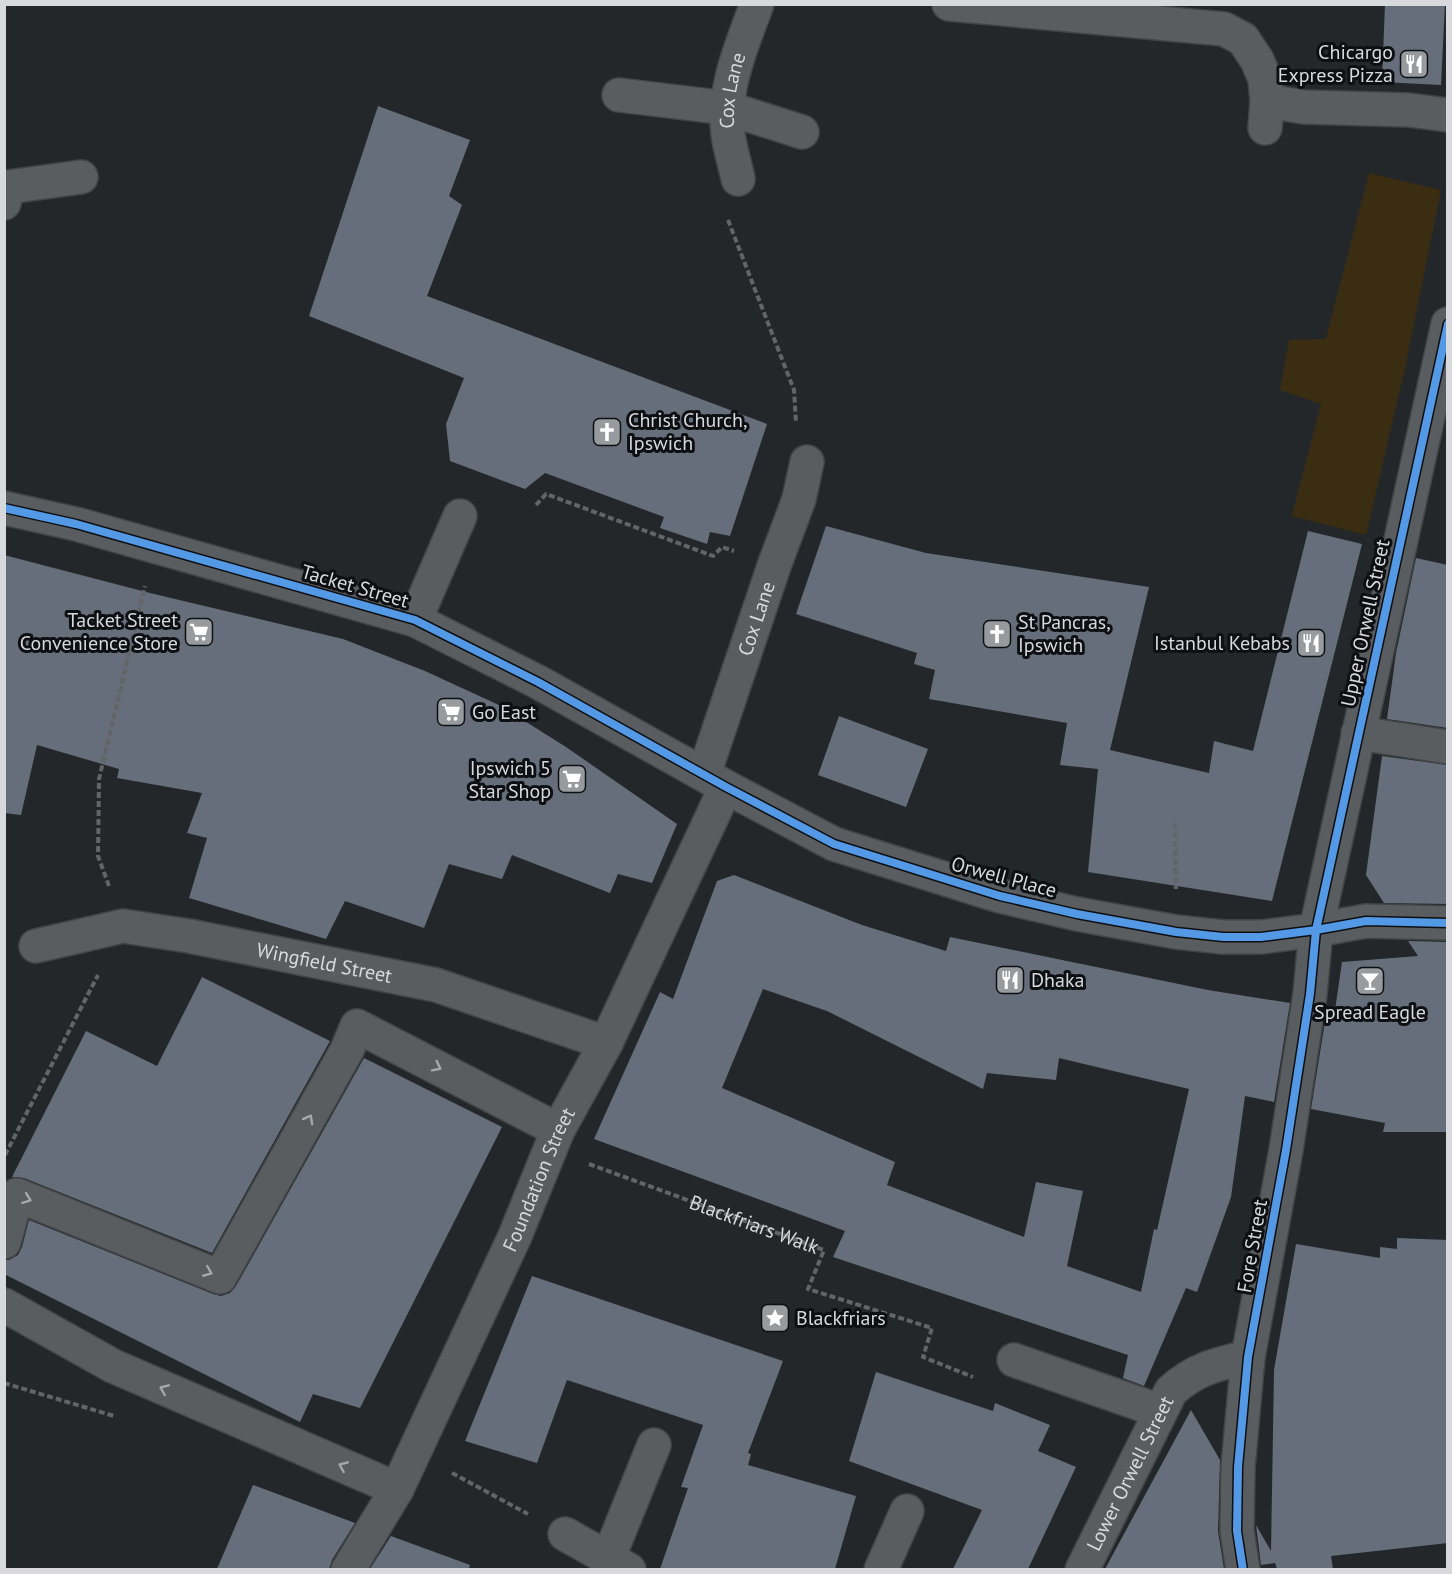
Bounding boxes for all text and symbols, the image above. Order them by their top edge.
place label: Chicargo Express Pizza [1278,39,1393,88]
restaurant icon: Chicargo Express Pizza [1398,48,1430,80]
street label: Cox Lane [714,49,752,129]
place label: Christ Church, Ipswich [628,407,747,456]
church icon: Christ Church, Ipswich [591,416,623,448]
street label: Upper Orwell Street [1335,537,1395,709]
street label: Tacket Street [298,558,412,614]
street label: Cox Lane [732,578,781,659]
place label: Tacket Street Convenience Store [20,607,178,656]
place label: St Pancras, Ipswich [1018,609,1111,658]
supermarket icon: Tacket Street Convenience Store [183,616,215,648]
church icon: St Pancras, Ipswich [981,618,1013,650]
restaurant icon: Istanbul Kebabs [1295,627,1327,659]
place label: Istanbul Kebabs [1154,630,1290,656]
supermarket icon: Go East [435,696,467,728]
place label: Go East [472,699,536,725]
place label: Ipswich 5 Star Shop [468,755,551,804]
supermarket icon: Ipswich 5 Star Shop [556,763,588,795]
street label: Orwell Place [949,850,1059,904]
street label: Wingfield Street [254,937,395,989]
restaurant icon: Dhaka [994,964,1026,996]
bar icon: Spread Eagle [1354,965,1386,997]
place label: Dhaka [1031,967,1084,993]
place label: Spread Eagle [1314,999,1426,1025]
one-way arrow [431,1060,441,1071]
street label: Foundation Street [497,1103,581,1256]
one-way arrow [301,1115,313,1125]
street label: Blackfriars Walk [686,1189,823,1260]
one-way arrow [21,1192,31,1205]
street label: Fore Street [1231,1197,1273,1295]
one-way arrow [201,1265,212,1277]
place icon: Blackfriars [759,1302,791,1334]
place label: Blackfriars [796,1305,886,1331]
one-way arrow [160,1384,171,1396]
street label: Lower Orwell Street [1081,1391,1180,1555]
one-way arrow [339,1461,350,1473]

